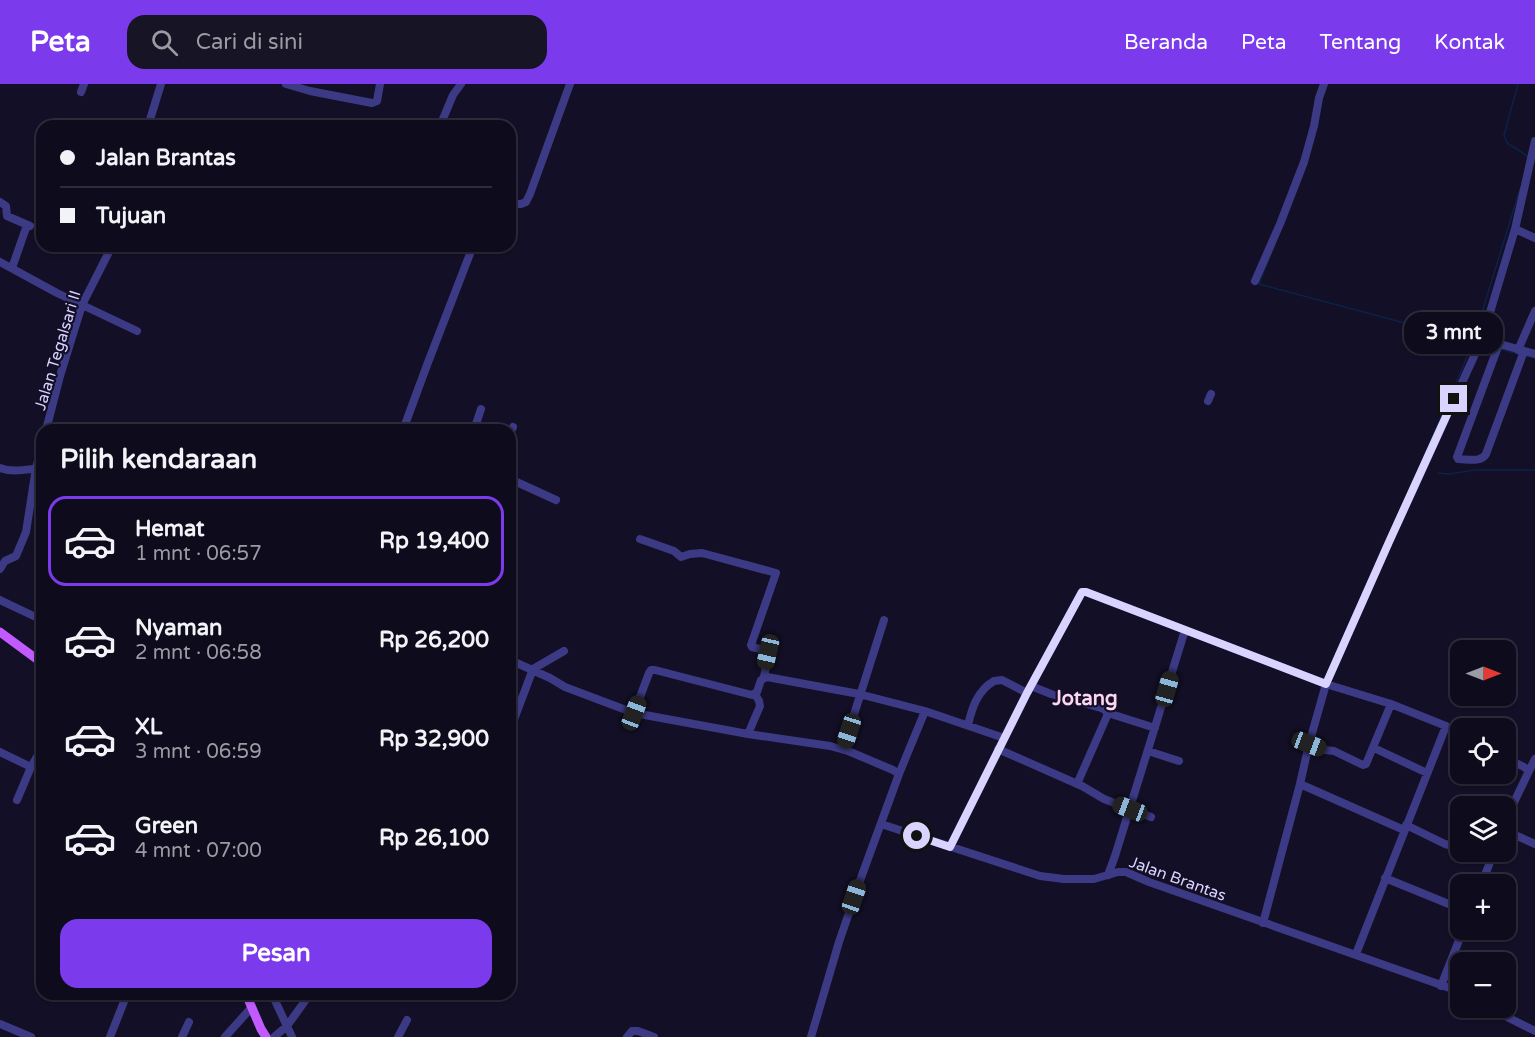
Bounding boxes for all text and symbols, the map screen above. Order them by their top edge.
search box [127,15,547,69]
text: Peta [30,25,91,59]
icon: search [148,26,181,59]
text: Cari di sini [196,29,303,55]
text: Beranda [1124,30,1208,55]
text: Peta [1241,30,1287,55]
text: Tentang [1320,30,1401,55]
text: Kontak [1434,30,1505,55]
text: Jalan Brantas [96,145,236,171]
text: Tujuan [96,203,166,229]
street label: Jalan Tegalsari II [30,288,86,413]
callout: 3 mnt [1404,312,1504,354]
text: 3 mnt [1426,321,1481,345]
route end [1440,385,1467,412]
text: Pilih kendaraan [60,443,257,476]
icon: car [63,514,117,568]
text: Hemat [135,516,204,542]
text: Rp 19,400 [379,528,489,554]
text: 1 mnt · 06:57 [135,542,262,566]
icon: car [63,613,117,667]
text: Nyaman [135,615,222,641]
text: Rp 26,200 [379,627,489,653]
car [755,632,781,672]
north arrow [1450,640,1516,706]
map controls [1450,640,1516,1018]
text: 2 mnt · 06:58 [135,641,262,665]
car [1153,669,1181,709]
district label: Jotang [1051,687,1118,711]
car [619,693,649,733]
car [835,711,863,751]
icon: car [63,712,117,766]
text: XL [135,714,162,740]
button: locate [1450,718,1516,784]
text: Rp 32,900 [379,726,489,752]
car [1289,729,1329,759]
text: 3 mnt · 06:59 [135,740,262,764]
car [1110,794,1150,824]
button: layers [1450,796,1516,862]
icon: car [63,811,117,865]
text: Green [135,813,198,839]
route start [903,822,930,849]
text: Rp 26,100 [379,825,489,851]
text: 4 mnt · 07:00 [135,839,262,863]
street label: Jalan Brantas [1126,852,1229,906]
button: + [1450,874,1516,940]
car [840,877,868,917]
button: Pesan [60,919,492,988]
button: − [1450,952,1516,1018]

